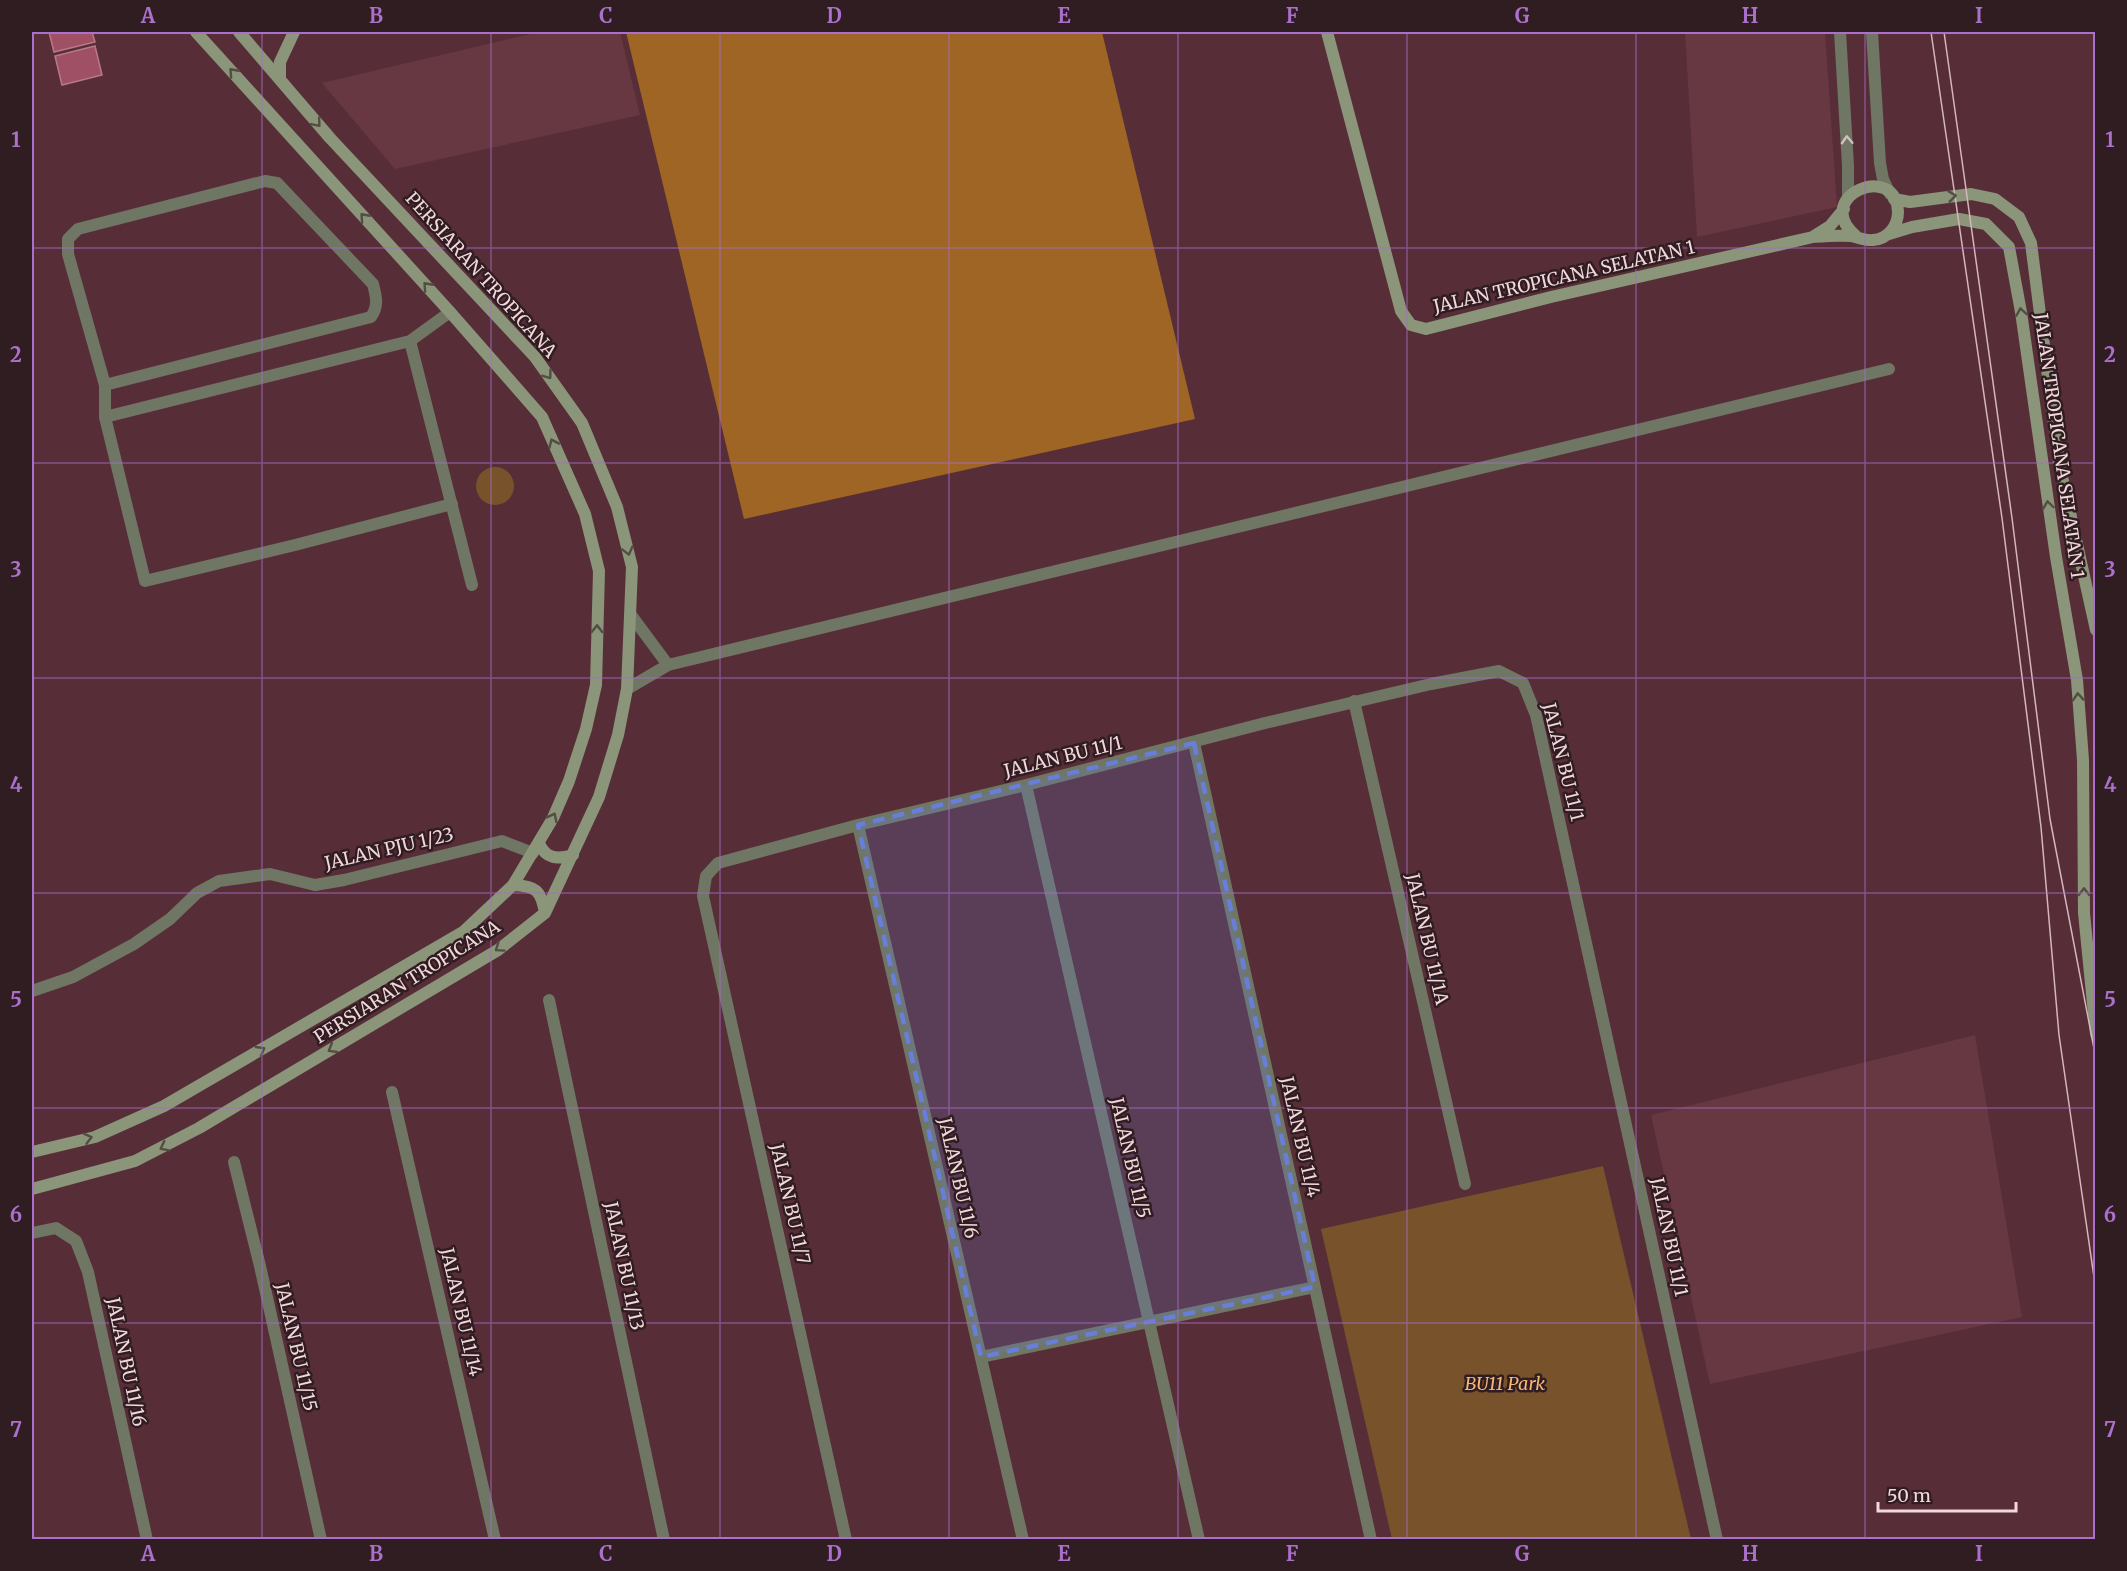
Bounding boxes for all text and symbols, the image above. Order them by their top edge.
text: A [140,3,156,28]
text: B [369,3,383,28]
text: C [599,3,613,28]
text: D [826,3,842,28]
text: E [1057,3,1071,28]
text: F [1286,3,1299,28]
text: G [1515,3,1530,28]
text: H [1742,3,1758,28]
text: I [1975,3,1983,28]
one-way arrow [229,68,240,79]
one-way arrow [310,116,321,127]
text: 1 [11,127,21,152]
text: 1 [2105,127,2115,152]
one-way arrow [1840,135,1853,144]
street label: PERSIARAN TROPICANA [401,187,562,363]
one-way arrow [1947,190,1957,203]
one-way arrow [360,213,371,223]
street label: JALAN TROPICANA SELATAN 1 [1430,235,1697,318]
one-way arrow [423,282,434,293]
one-way arrow [2015,307,2028,317]
street label: JALAN TROPICANA SELATAN 1 [2029,311,2090,580]
text: 2 [10,342,22,367]
text: 2 [2104,342,2116,367]
one-way arrow [541,369,552,380]
one-way arrow [548,438,560,449]
one-way arrow [2043,500,2055,509]
one-way arrow [620,546,633,556]
text: 3 [10,557,22,582]
text: 3 [2104,557,2116,582]
one-way arrow [591,625,603,634]
one-way arrow [2072,693,2085,702]
street label: JALAN BU 11/1 [1537,699,1589,823]
street label: JALAN BU 11/1 [1000,731,1124,783]
text: 4 [10,772,23,797]
text: 4 [2104,772,2117,797]
one-way arrow [545,812,557,823]
street label: JALAN PJU 1/23 [321,822,456,875]
street label: JALAN BU 11/1A [1401,870,1454,1007]
one-way arrow [2078,888,2090,897]
street label: PERSIARAN TROPICANA [309,915,504,1048]
one-way arrow [495,941,506,952]
text: 5 [10,987,22,1012]
text: 5 [2104,987,2116,1012]
one-way arrow [328,1042,338,1053]
one-way arrow [255,1045,266,1057]
street label: JALAN BU 11/4 [1275,1073,1326,1199]
street label: JALAN BU 11/5 [1105,1094,1156,1220]
street label: JALAN BU 11/6 [933,1114,984,1241]
one-way arrow [82,1133,93,1145]
one-way arrow [159,1139,170,1151]
street label: JALAN BU 11/7 [765,1140,816,1267]
street label: JALAN BU 11/1 [1645,1174,1693,1299]
street label: JALAN BU 11/13 [599,1199,649,1332]
text: 6 [10,1202,22,1227]
text: 6 [2104,1202,2116,1227]
street label: JALAN BU 11/14 [435,1244,487,1378]
street label: JALAN BU 11/15 [270,1280,322,1413]
street label: JALAN BU 11/16 [101,1294,151,1429]
park label: BU11 Park [1465,1372,1545,1395]
text: 7 [10,1417,22,1442]
text: 7 [2104,1417,2116,1442]
scale bar [1878,1475,2016,1513]
text: 50 m [1887,1484,1931,1507]
text: A [140,1541,156,1566]
text: B [369,1541,383,1566]
text: C [599,1541,613,1566]
text: D [826,1541,842,1566]
text: E [1057,1541,1071,1566]
text: F [1286,1541,1299,1566]
text: G [1515,1541,1530,1566]
text: H [1742,1541,1758,1566]
text: I [1975,1541,1983,1566]

